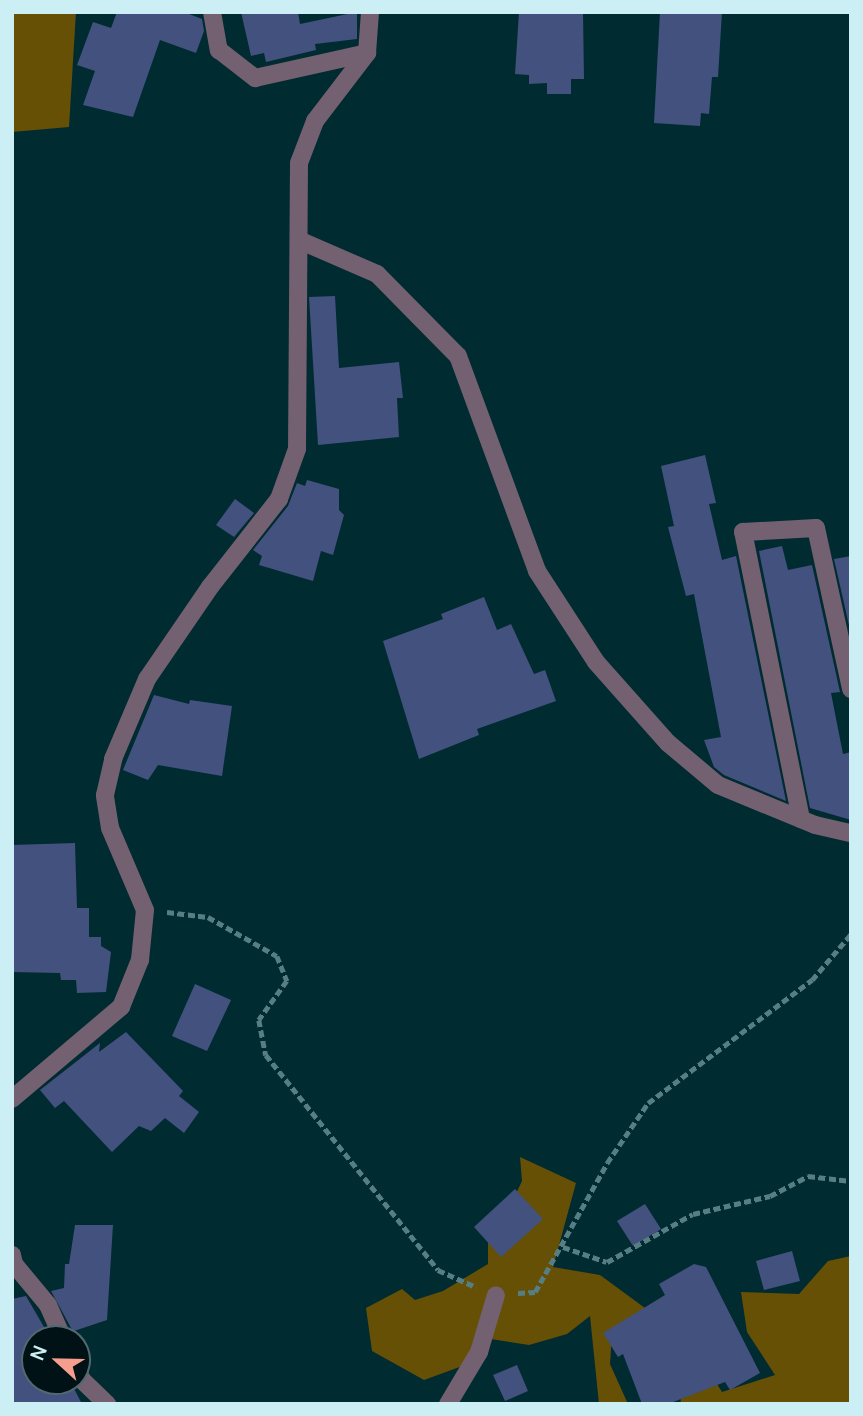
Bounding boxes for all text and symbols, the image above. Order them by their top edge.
north arrow [21,1325,91,1395]
text: N [24,1342,53,1364]

